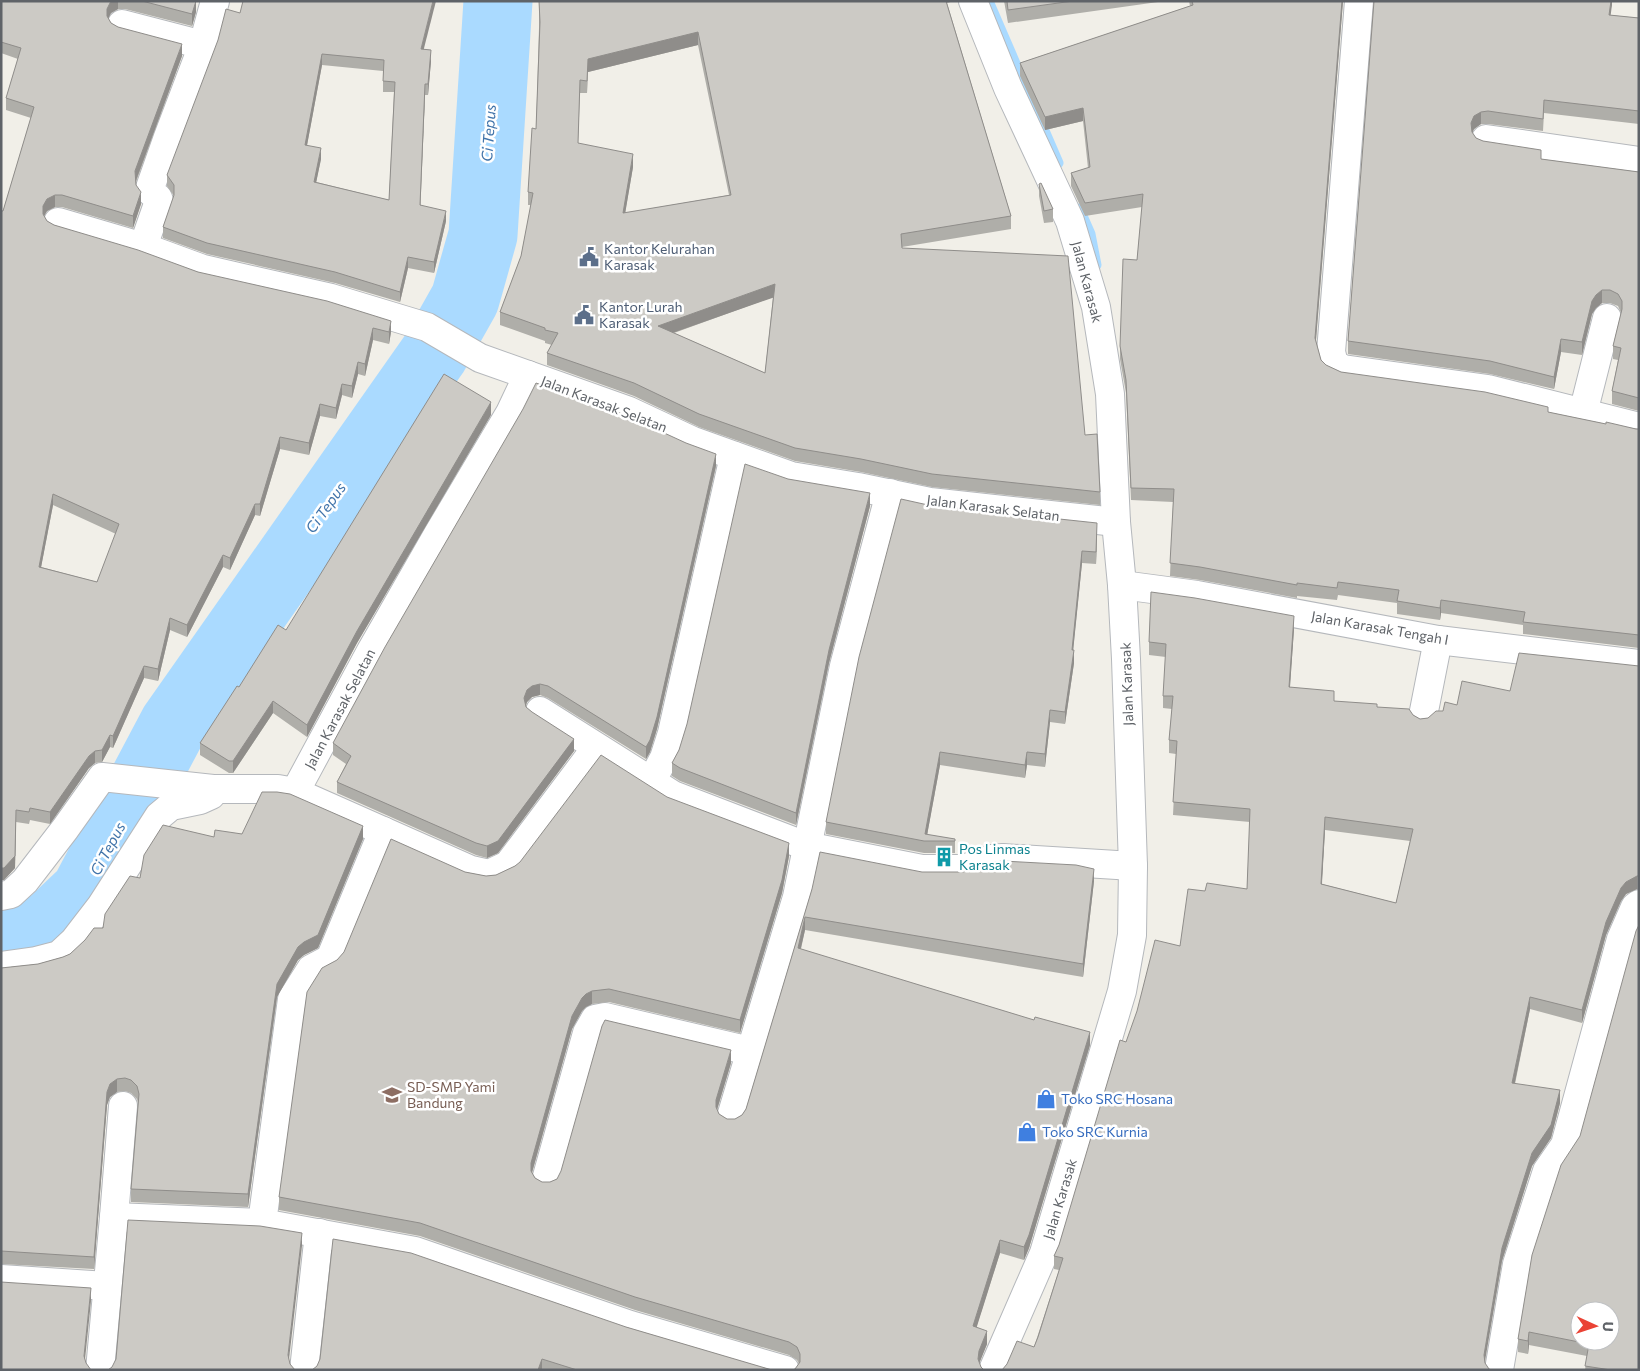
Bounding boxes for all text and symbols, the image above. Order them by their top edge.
water label: Ci Tepus [477,103,499,162]
street label: Jalan Karasak [1068,239,1107,325]
place label: Kantor Kelurahan Karasak [604,240,715,273]
public building icon: Kantor Kelurahan Karasak [578,246,600,268]
place label: Kantor Lurah Karasak [599,298,683,331]
public building icon: Kantor Lurah Karasak [573,304,595,326]
street label: Jalan Karasak Selatan [539,372,670,435]
water label: Ci Tepus [301,479,349,536]
street label: Jalan Karasak Selatan [926,491,1061,524]
street label: Jalan Karasak Tengah I [1310,607,1450,648]
street label: Jalan Karasak [1117,641,1136,726]
street label: Jalan Karasak Selatan [301,646,379,772]
water label: Ci Tepus [86,819,129,878]
place label: Pos Linmas Karasak [959,840,1030,873]
building icon: Pos Linmas Karasak [933,846,955,868]
place label: SD-SMP Yami Bandung [407,1078,495,1111]
school or university icon: SD-SMP Yami Bandung [381,1084,403,1106]
shop icon: Toko SRC Hosana [1035,1088,1057,1110]
place label: Toko SRC Hosana [1061,1090,1173,1107]
shop icon: Toko SRC Kurnia [1016,1121,1038,1143]
place label: Toko SRC Kurnia [1042,1123,1148,1140]
street label: Jalan Karasak [1039,1156,1080,1241]
north arrow [1570,1301,1620,1351]
text: U [1600,1321,1617,1332]

